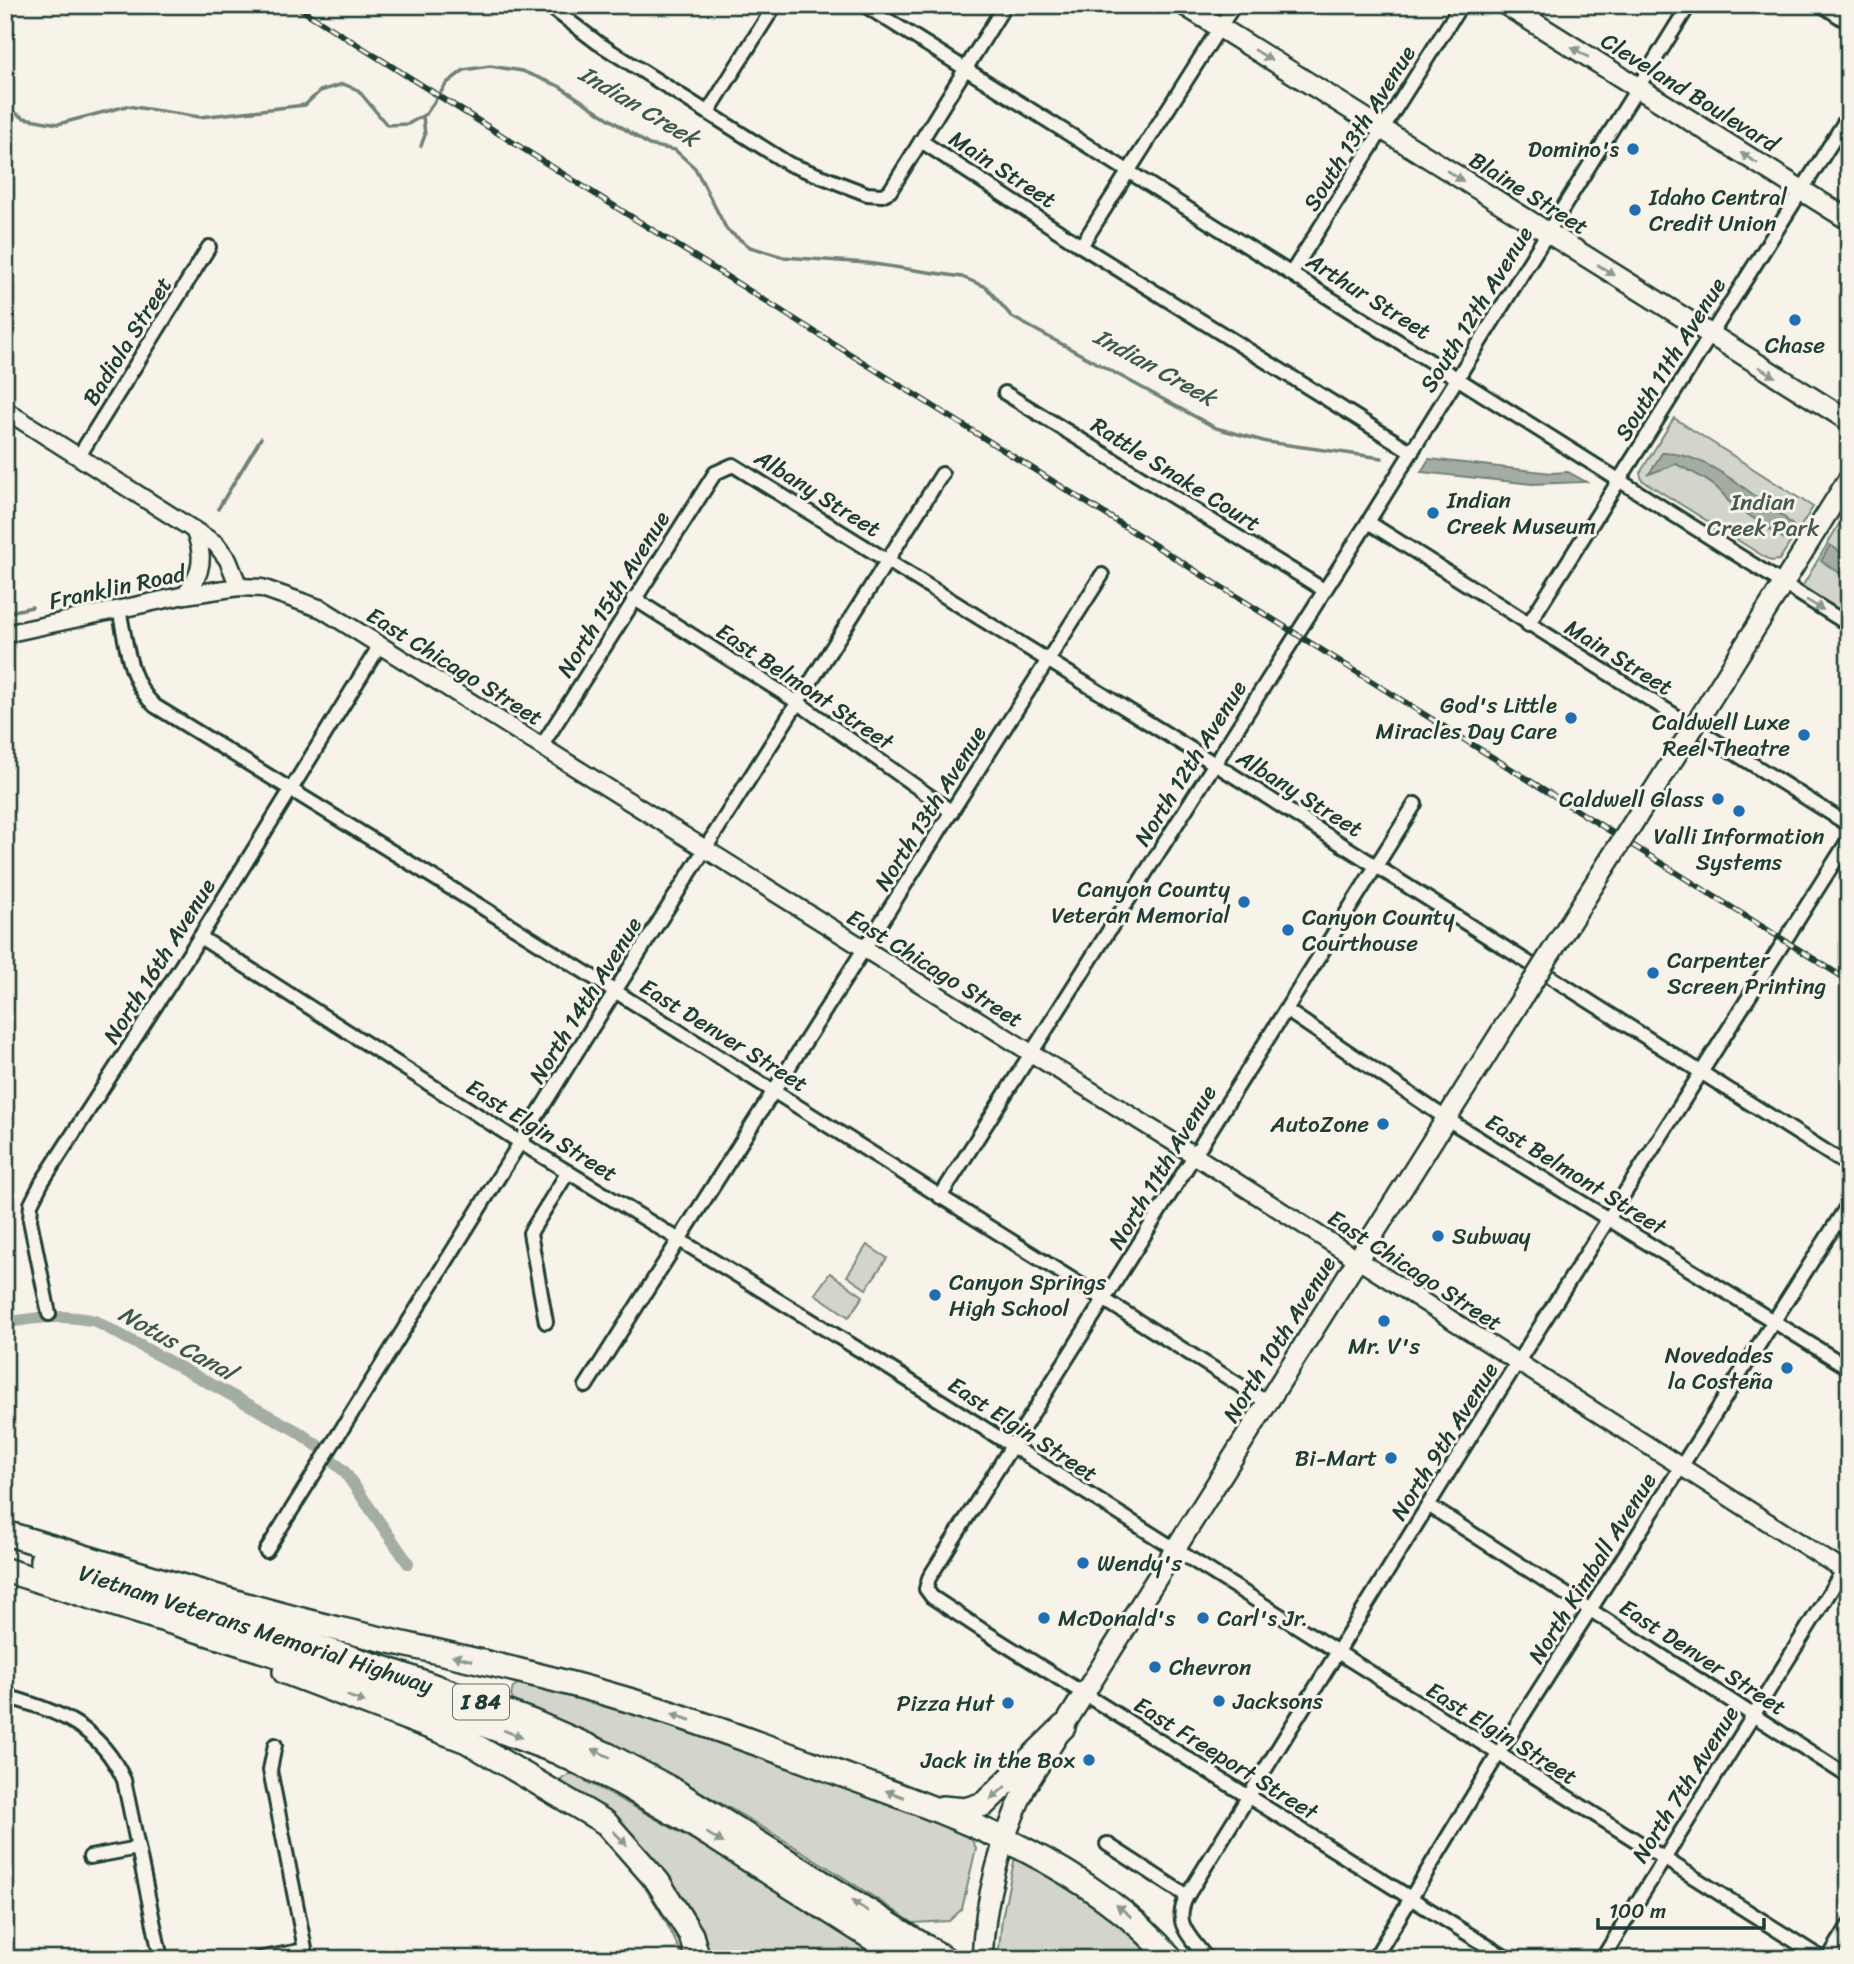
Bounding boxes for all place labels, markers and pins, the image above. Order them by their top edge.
place label: Domino's [1528,129,1620,170]
marker: Domino's [1625,141,1641,157]
place label: Idaho Central Credit Union [1648,177,1787,244]
marker: Idaho Central Credit Union [1627,202,1643,218]
marker: Chase [1787,312,1803,328]
place label: Chase [1765,325,1825,366]
place label: Indian Creek Museum [1446,480,1596,547]
marker: Indian Creek Museum [1425,505,1441,521]
place label: God's Little Miracles Day Care [1376,685,1557,752]
place label: Caldwell Luxe Reel Theatre [1652,702,1790,769]
marker: God's Little Miracles Day Care [1563,710,1579,726]
marker: Caldwell Luxe Reel Theatre [1796,727,1812,743]
place label: Caldwell Glass [1559,779,1704,820]
marker: Caldwell Glass [1710,791,1726,807]
marker: Valli Information Systems [1731,803,1747,819]
place label: Valli Information Systems [1653,816,1825,883]
place label: Canyon County Veteran Memorial [1051,869,1230,936]
marker: Canyon County Veteran Memorial [1236,894,1252,910]
place label: Canyon County Courthouse [1302,897,1455,964]
marker: Canyon County Courthouse [1280,922,1296,938]
place label: Carpenter Screen Printing [1667,940,1827,1007]
marker: Carpenter Screen Printing [1645,965,1661,981]
place label: AutoZone [1270,1104,1369,1145]
marker: AutoZone [1375,1116,1391,1132]
place label: Subway [1452,1216,1531,1257]
marker: Subway [1430,1228,1446,1244]
place label: Canyon Springs High School [949,1262,1107,1329]
marker: Canyon Springs High School [927,1287,943,1303]
marker: Mr. V's [1376,1313,1392,1329]
place label: Mr. V's [1348,1326,1420,1367]
place label: Novedades la Costeña [1665,1335,1773,1402]
marker: Novedades la Costeña [1779,1360,1795,1376]
place label: Bi-Mart [1295,1438,1377,1479]
marker: Bi-Mart [1383,1450,1399,1466]
place label: Wendy's [1097,1543,1182,1584]
marker: Wendy's [1075,1555,1091,1571]
place label: McDonald's [1058,1598,1176,1639]
place label: Carl's Jr. [1217,1598,1308,1639]
marker: McDonald's [1036,1610,1052,1626]
marker: Carl's Jr. [1195,1610,1211,1626]
place label: Chevron [1169,1647,1251,1688]
marker: Chevron [1147,1659,1163,1675]
place label: Jacksons [1232,1681,1324,1722]
place label: Pizza Hut [896,1683,996,1724]
marker: Jacksons [1211,1693,1227,1709]
marker: Pizza Hut [1000,1695,1016,1711]
place label: Jack in the Box [920,1740,1075,1781]
marker: Jack in the Box [1081,1752,1097,1768]

